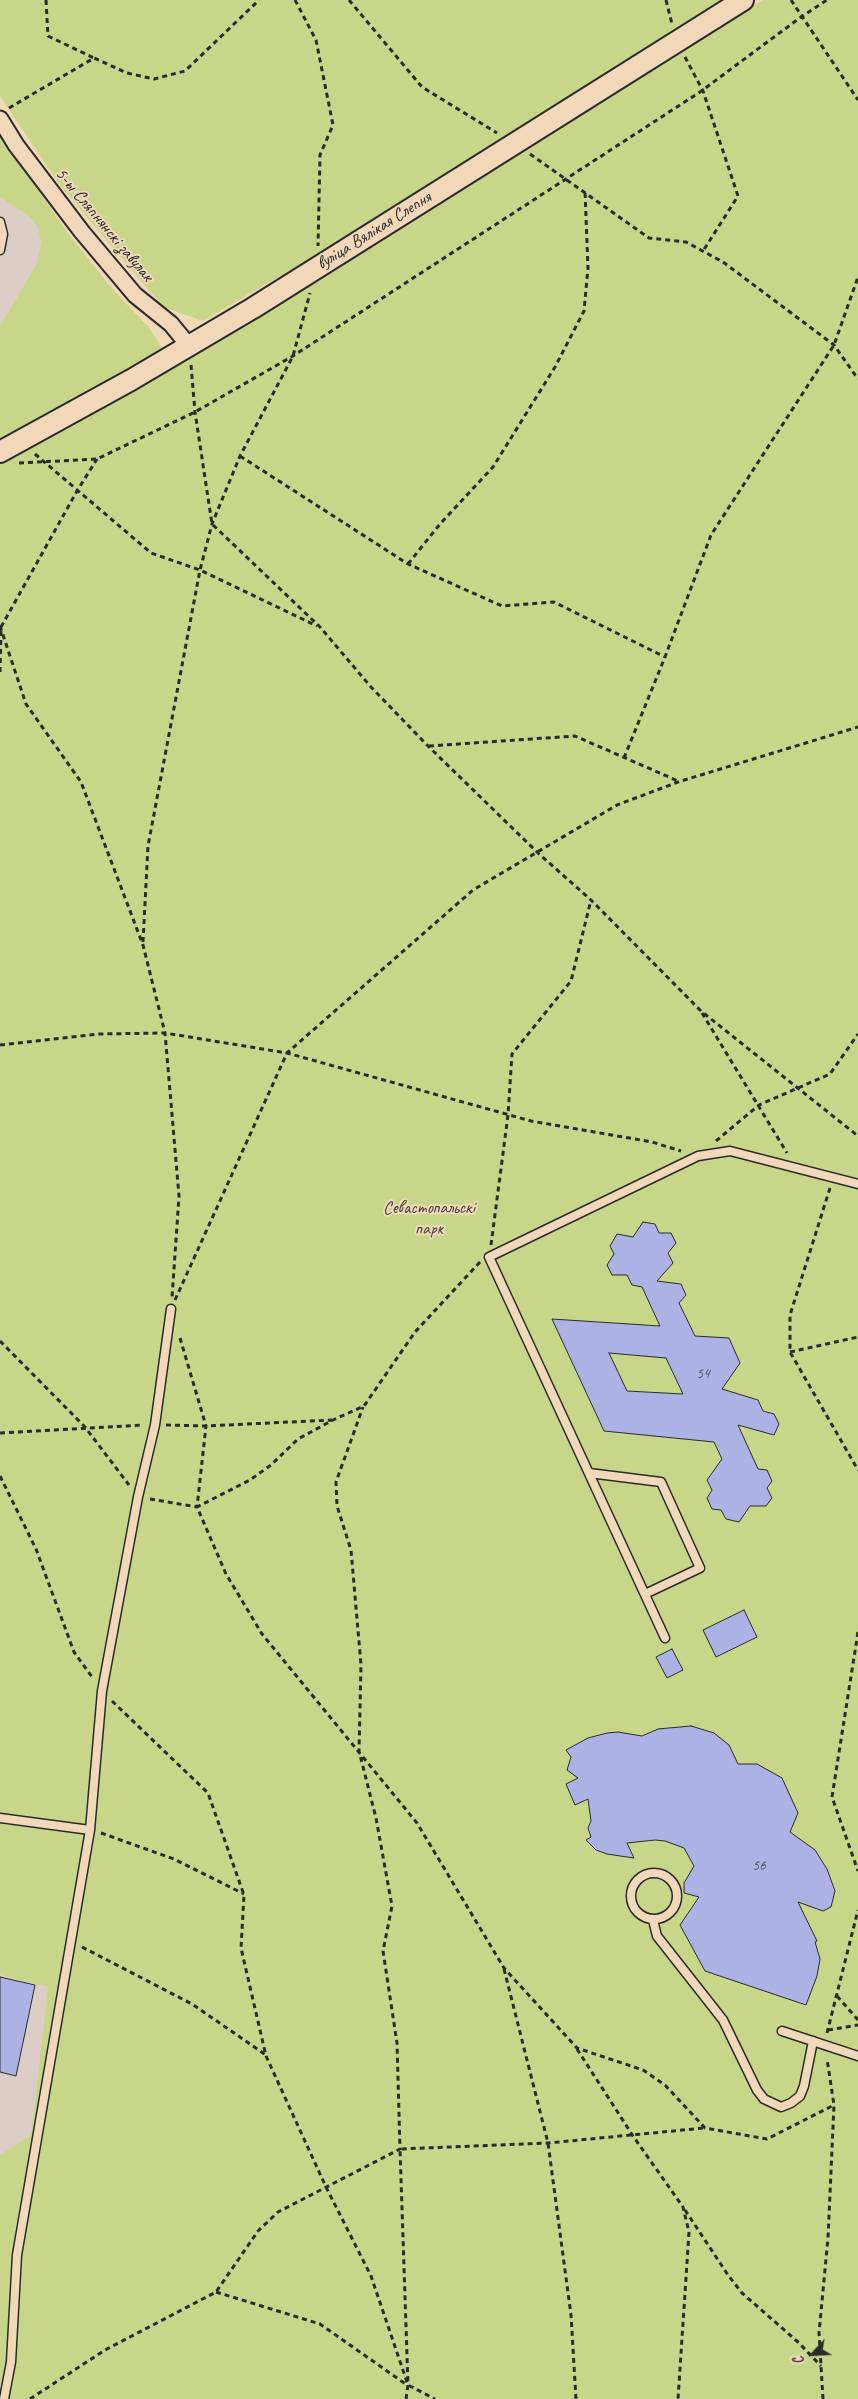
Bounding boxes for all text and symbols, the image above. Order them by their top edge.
street label: 5-ы Сляпнянскі завулак [50,164,158,286]
street label: вуліца Вялікая Слепня [313,187,435,275]
park label: Севастопальскі парк [383,1197,475,1240]
house number: 54 [696,1365,710,1383]
house number: 56 [752,1857,766,1875]
north arrow [788,2329,838,2379]
text: С [790,2354,808,2367]

